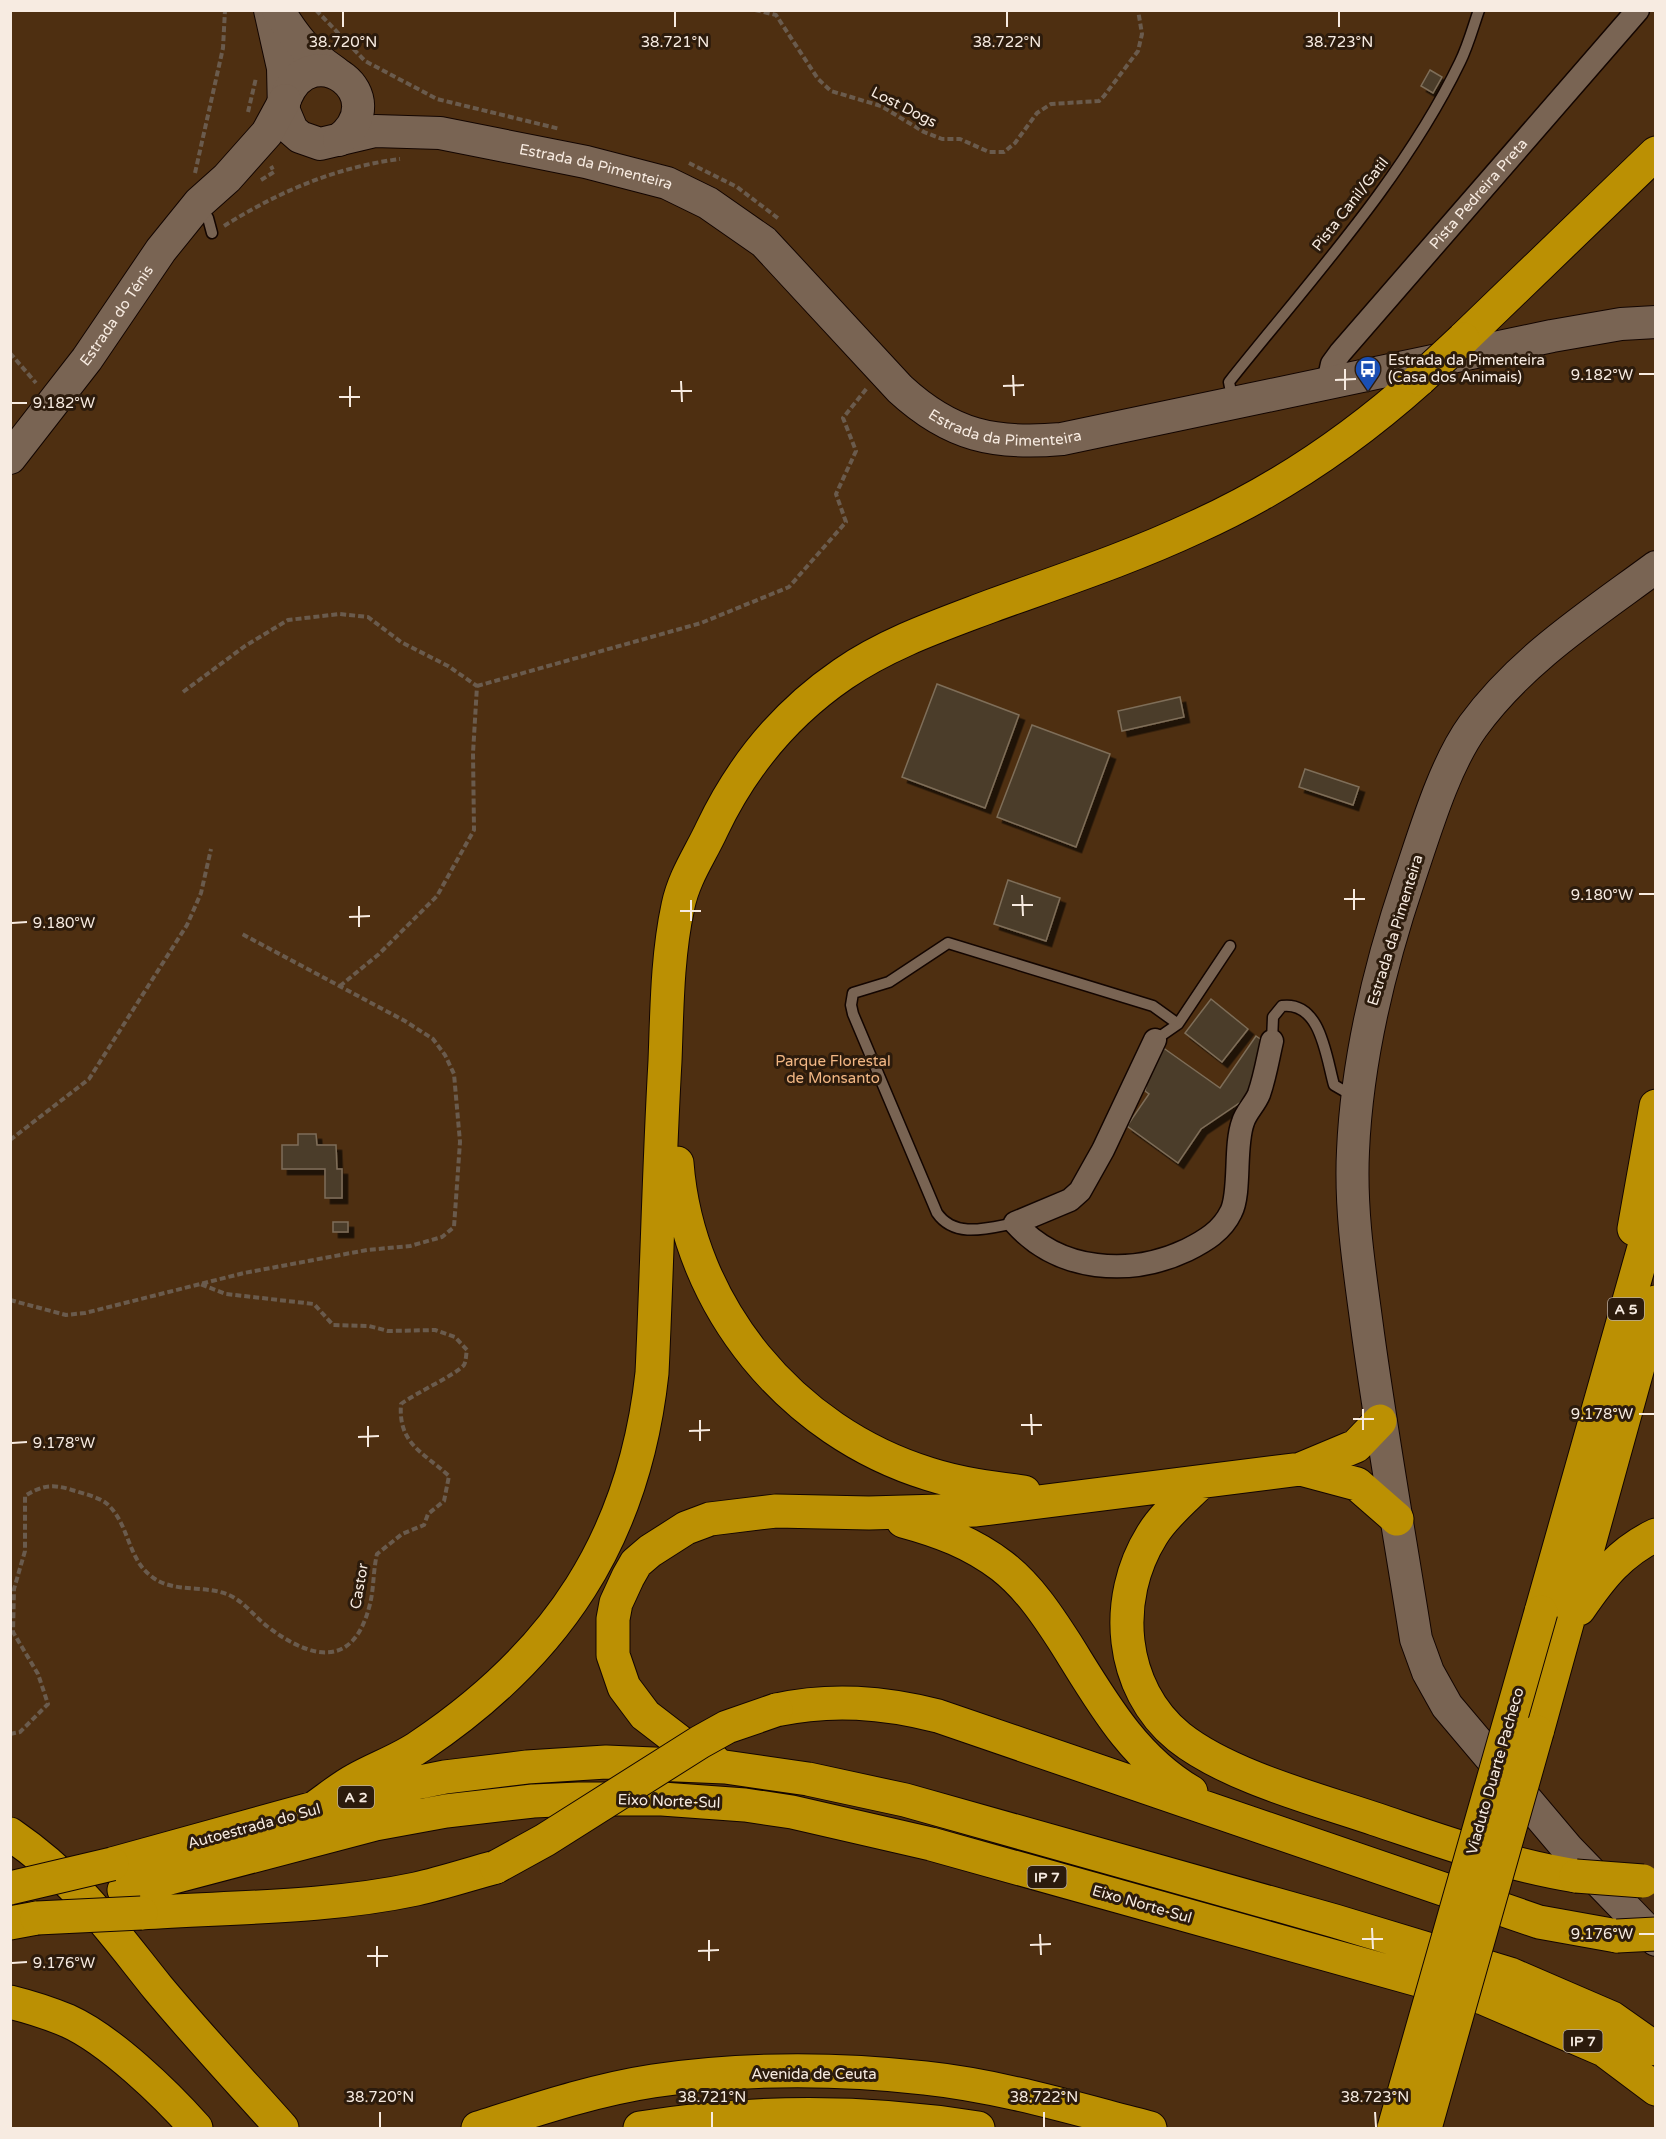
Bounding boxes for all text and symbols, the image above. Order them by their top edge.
text: 38.720°N [309,33,377,51]
text: 38.721°N [641,33,709,51]
text: 38.722°N [973,33,1041,51]
text: 38.723°N [1305,33,1373,51]
street label: Lost Dogs [868,83,940,131]
street label: Pista Pedreira Preta [1425,135,1531,253]
street label: Estrada da Pimenteira [518,140,676,194]
street label: Pista Canil/Gatil [1308,154,1392,254]
street label: Estrada do Ténis [76,262,157,369]
place label: Estrada da Pimenteira (Casa dos Animais) [1388,351,1545,386]
bus stop icon: Estrada da Pimenteira (Casa dos Animais) [1353,354,1383,392]
text: 9.182°W [1571,366,1633,384]
text: 9.182°W [33,394,95,412]
street label: Estrada da Pimenteira [925,405,1083,450]
street label: Estrada da Pimenteira [1363,852,1427,1008]
text: 9.180°W [1571,886,1633,904]
text: 9.180°W [33,914,95,932]
park label: Parque Florestal de Monsanto [775,1052,891,1087]
road number: A 5 [1608,1298,1644,1320]
text: 9.178°W [1571,1405,1633,1423]
text: 9.178°W [33,1434,95,1452]
street label: Castor [346,1561,372,1610]
street label: Viaduto Duarte Pacheco [1463,1685,1527,1857]
road number: A 2 [338,1786,374,1808]
street label: Eixo Norte-Sul [617,1790,721,1812]
street label: Autoestrada do Sul [186,1800,322,1852]
road number: IP 7 [1028,1866,1066,1888]
street label: Eixo Norte-Sul [1090,1881,1194,1927]
text: 9.176°W [1571,1925,1633,1943]
text: 9.176°W [33,1954,95,1972]
road number: IP 7 [1564,2030,1602,2052]
street label: Avenida de Ceuta [751,2065,877,2083]
text: 38.720°N [346,2088,414,2106]
text: 38.721°N [678,2088,746,2106]
text: 38.722°N [1010,2088,1078,2106]
text: 38.723°N [1341,2088,1409,2106]

